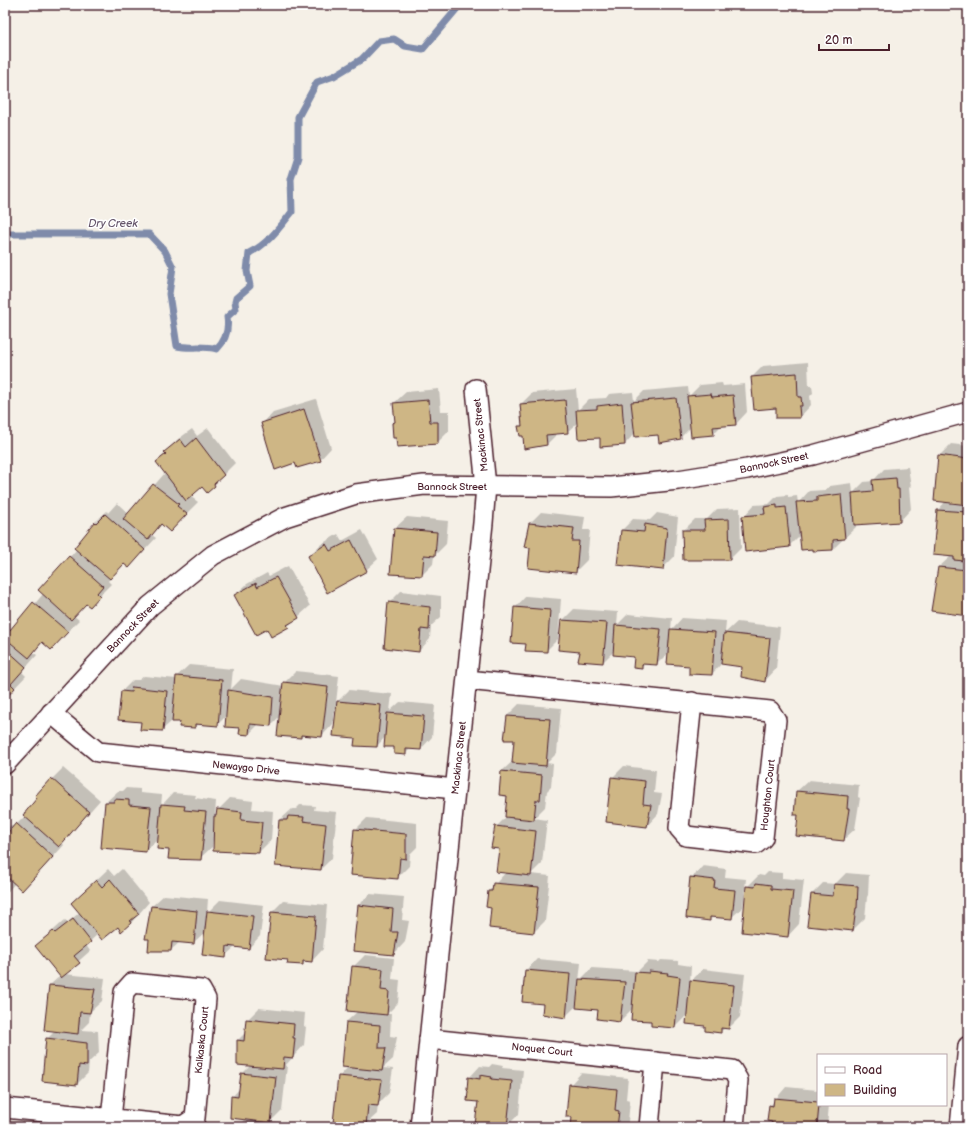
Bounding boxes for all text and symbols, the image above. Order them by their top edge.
scale bar [819,26,889,52]
text: 20 m [825,33,852,48]
water label: Dry Creek [88,217,138,230]
street label: Mackinac Street [471,398,491,472]
street label: Bannock Street [739,450,809,476]
street label: Bannock Street [417,481,487,493]
street label: Bannock Street [104,597,162,655]
street label: Mackinac Street [449,721,469,795]
street label: Newaygo Drive [212,758,280,778]
street label: Houghton Court [758,759,778,831]
street label: Kalkaska Court [192,1006,212,1074]
street label: Noquet Court [511,1041,573,1059]
legend [817,1054,947,1106]
text: Road [853,1063,882,1078]
text: Building [853,1083,897,1098]

